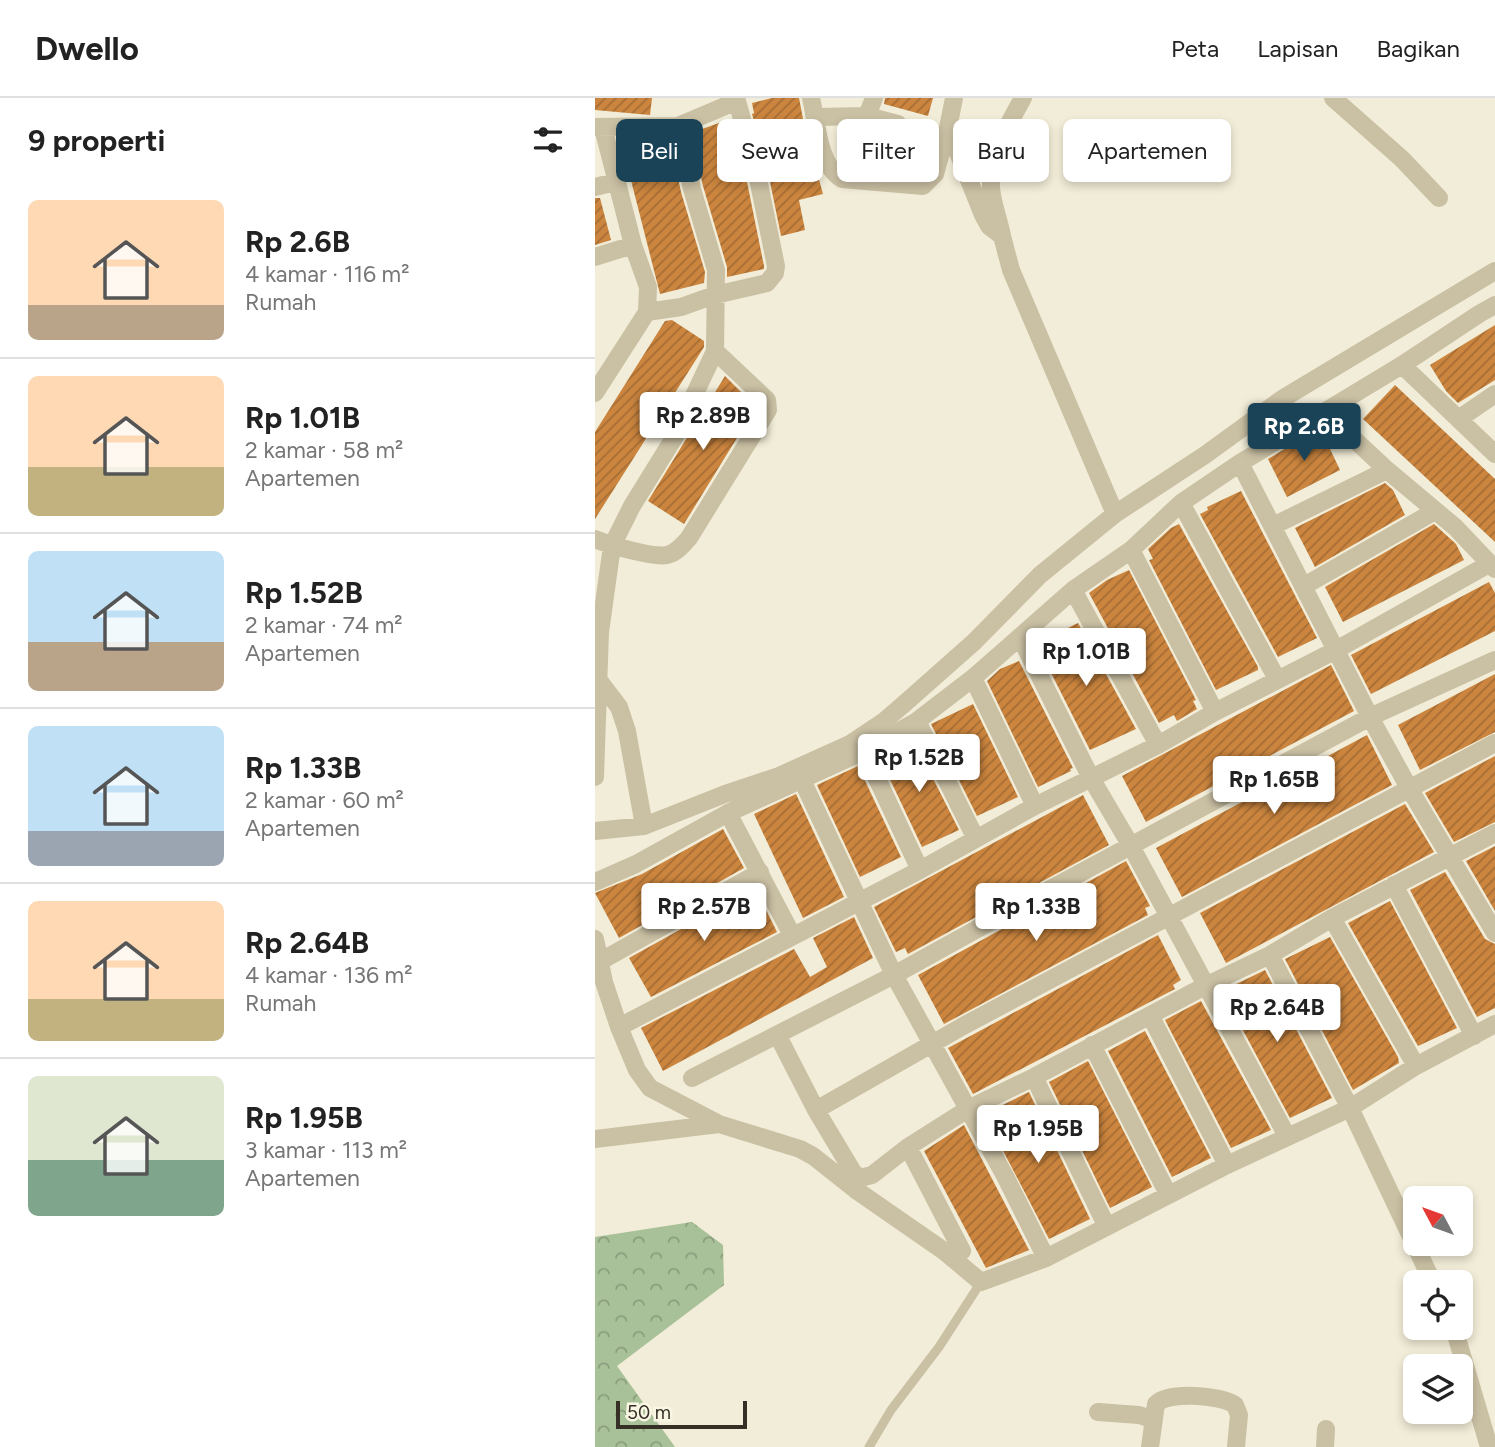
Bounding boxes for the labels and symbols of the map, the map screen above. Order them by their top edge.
pin: Rp 2.89B [631,392,775,452]
pin: Rp 2.6B [1239,404,1369,463]
pin: Rp 1.01B [1014,628,1158,688]
pin: Rp 1.52B [847,734,991,794]
pin: Rp 1.65B [1202,756,1346,816]
pin: Rp 2.57B [632,884,776,943]
pin: Rp 1.33B [964,884,1108,943]
pin: Rp 2.64B [1205,984,1349,1044]
pin: Rp 1.95B [966,1105,1110,1165]
north arrow [1403,1186,1473,1256]
scale bar [616,1398,747,1430]

